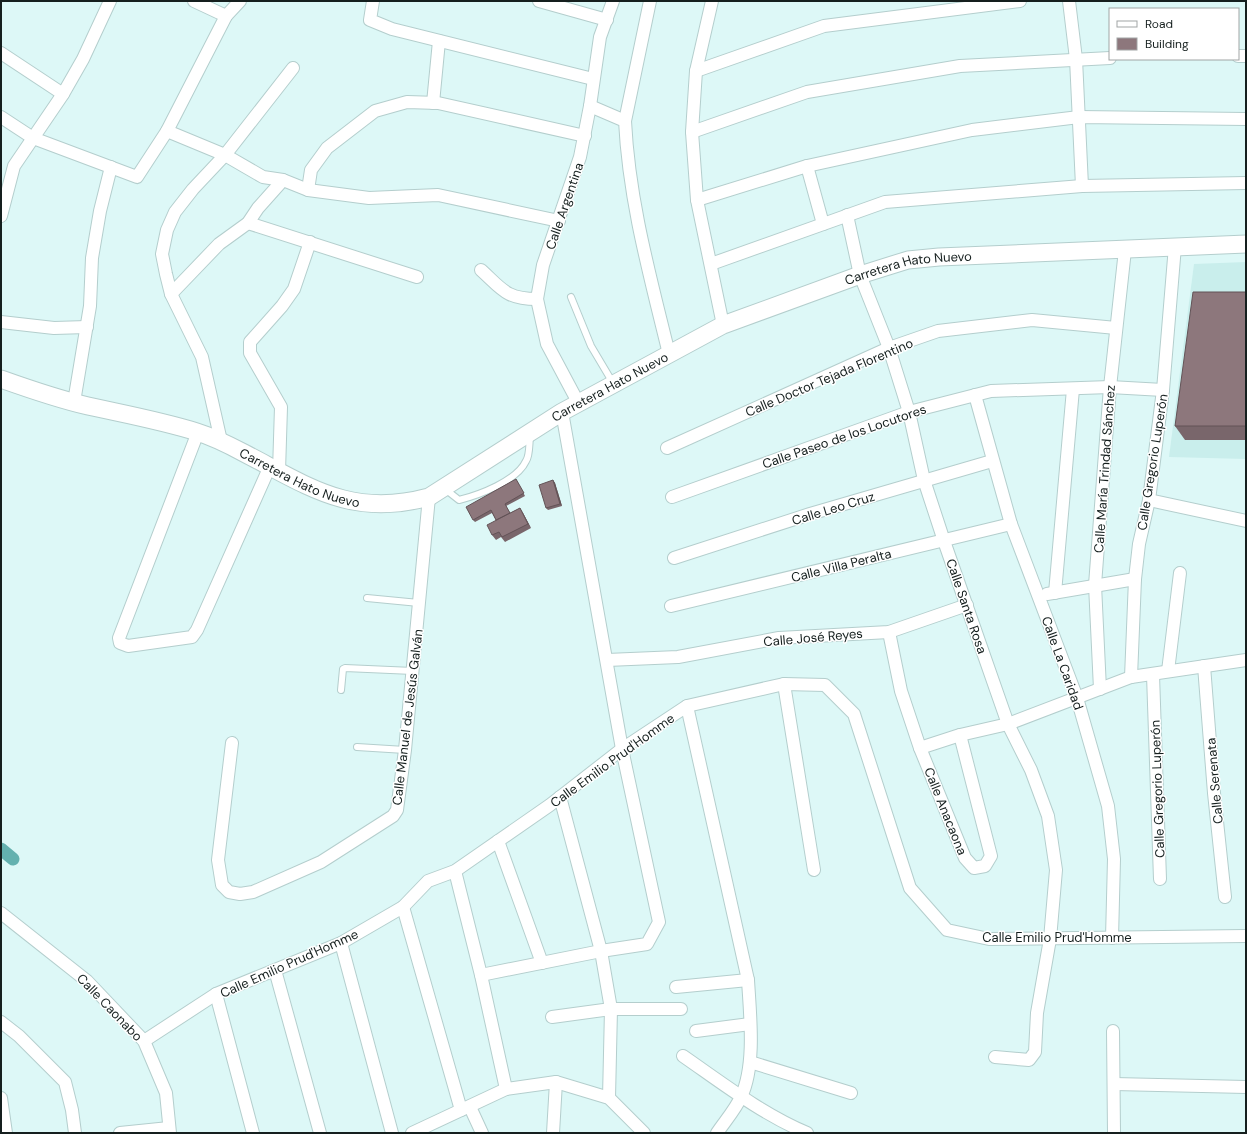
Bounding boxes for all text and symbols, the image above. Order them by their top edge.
legend [1109,8,1239,60]
text: Road [1145,16,1173,32]
text: Building [1145,36,1189,52]
street label: Calle Argentina [542,160,587,252]
street label: Carretera Hato Nuevo [842,248,973,289]
street label: Calle Doctor Tejada Florentino [743,334,916,421]
street label: Carretera Hato Nuevo [548,348,671,426]
street label: Calle María Trindad Sánchez [1090,384,1119,554]
street label: Calle Gregorio Luperón [1133,393,1172,532]
street label: Calle Paseo de los Locutores [760,400,928,473]
street label: Carretera Hato Nuevo [236,444,361,511]
street label: Calle Leo Cruz [790,488,877,529]
street label: Calle Villa Peralta [789,545,893,586]
street label: Calle Santa Rosa [942,556,991,656]
street label: Calle La Caridad [1038,614,1087,712]
street label: Calle José Reyes [763,625,863,650]
street label: Calle Manuel de Jesús Galván [388,628,427,806]
street label: Calle Emilio Prud'Homme [547,710,678,811]
street label: Calle Gregorio Luperón [1147,720,1168,858]
street label: Calle Serenata [1202,737,1227,825]
street label: Calle Anacaona [920,765,971,857]
street label: Calle Emilio Prud'Homme [218,925,361,1002]
street label: Calle Emilio Prud'Homme [982,929,1132,946]
street label: Calle Caonabo [73,970,146,1045]

